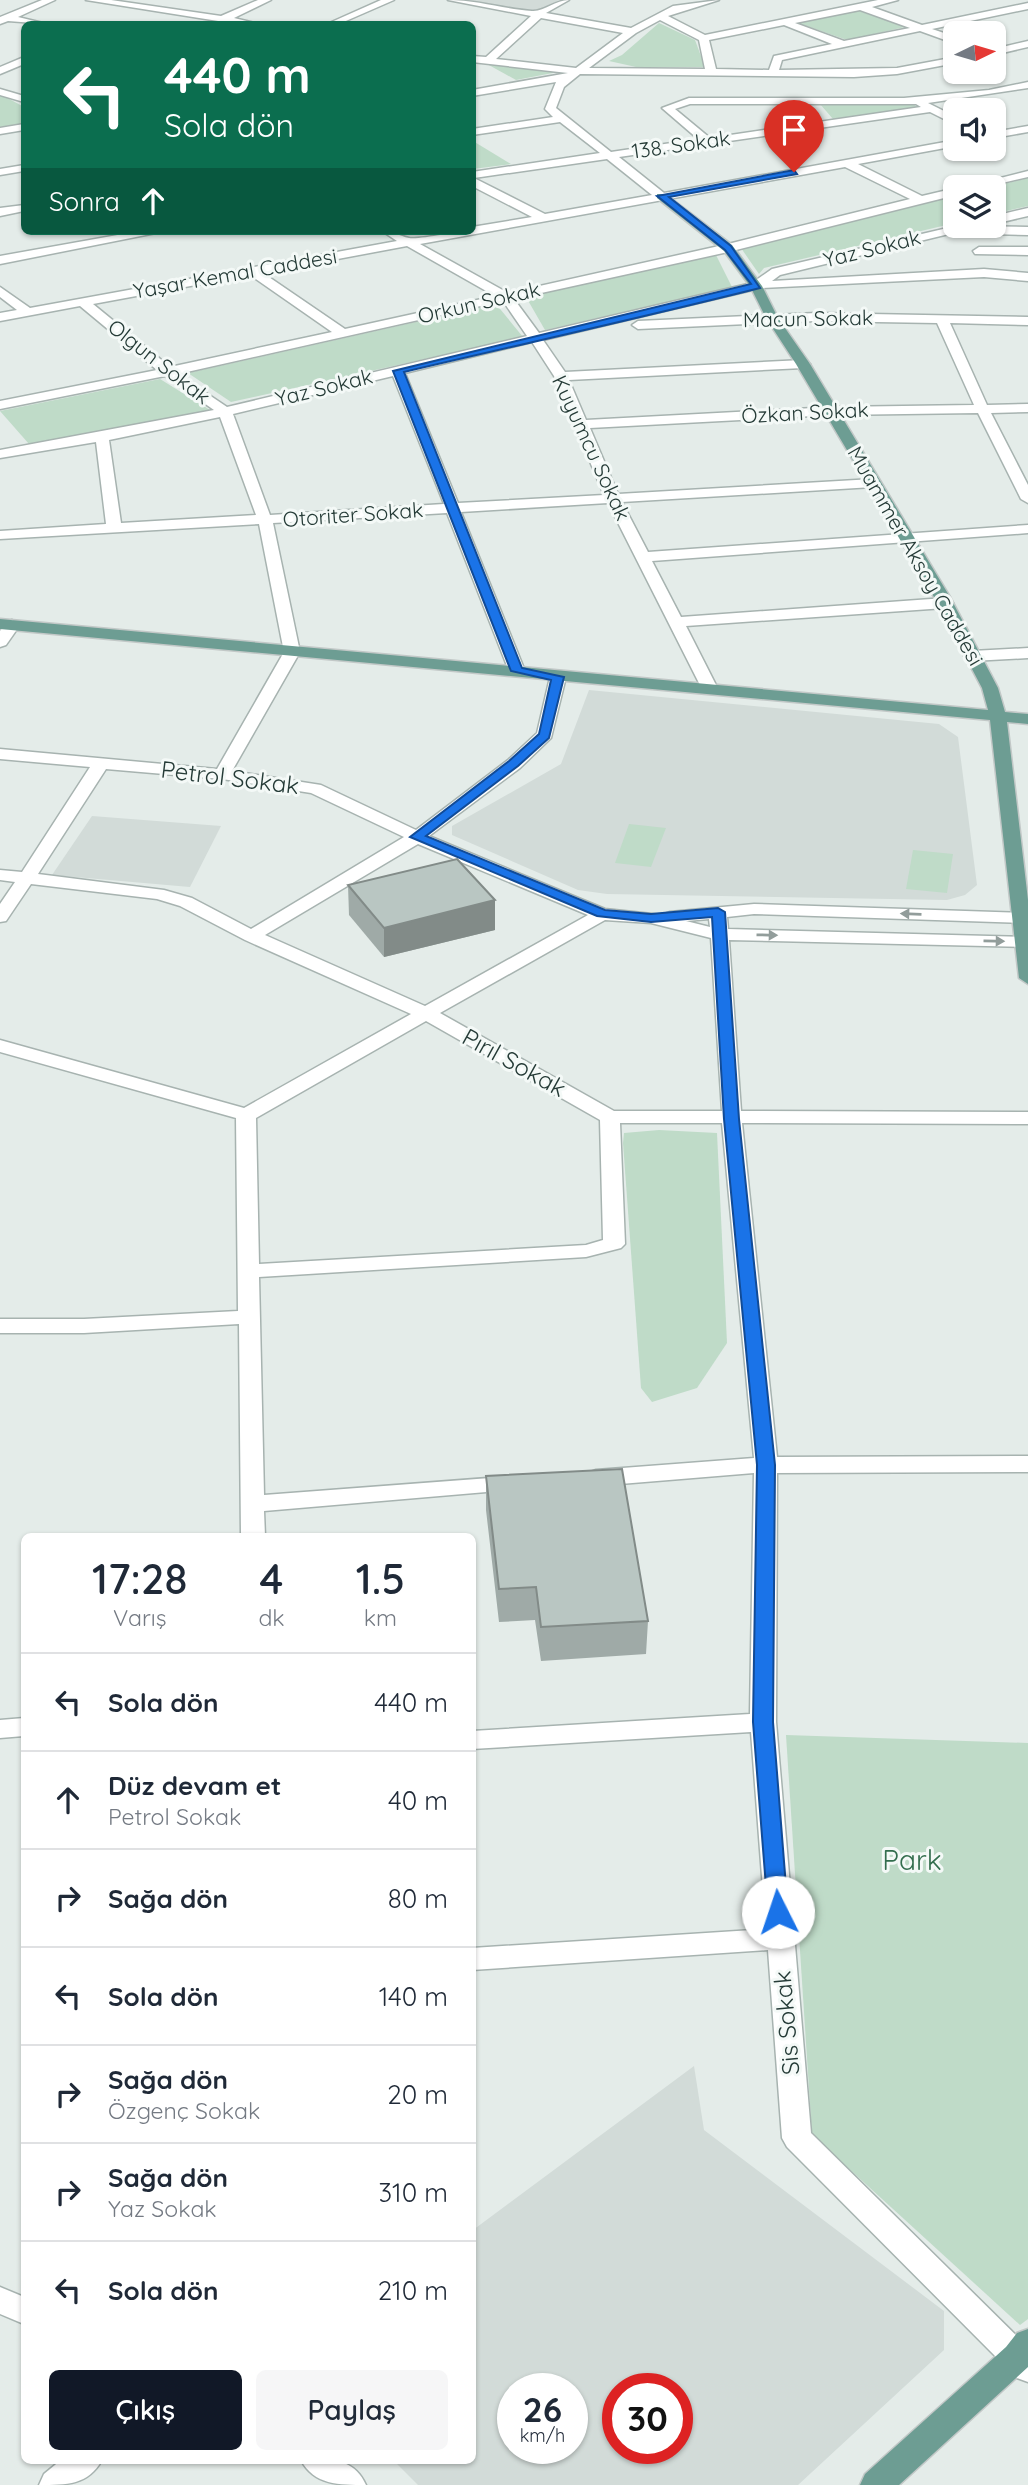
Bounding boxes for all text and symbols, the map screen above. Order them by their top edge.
north arrow [943,21,1006,84]
map controls [943,21,1006,238]
text: 440 m [164,44,311,105]
icon: left [49,49,140,140]
button: sound [943,98,1006,161]
pin [764,100,824,172]
text: Sola dön [164,105,294,145]
icon: arrive [775,111,813,149]
street label: 138. Sokak [630,124,732,164]
button: layers [943,175,1006,238]
icon: ahead [134,182,172,220]
text: Sonra [49,185,120,218]
street label: Yaz Sokak [820,223,923,273]
street label: Yaşar Kemal Caddesi [131,242,339,304]
street label: Orkun Sokak [415,275,542,329]
street label: Macun Sokak [743,304,873,332]
street label: Olgun Sokak [103,313,216,409]
street label: Yaz Sokak [272,362,375,412]
street label: Kuyumcu Sokak [547,371,637,524]
street label: Özkan Sokak [741,396,869,428]
street label: Muammer Aksoy Caddesi [842,441,989,670]
street label: Otoriter Sokak [282,496,424,532]
street label: Petrol Sokak [159,754,301,800]
one-way arrow [900,908,922,920]
one-way arrow [756,929,778,941]
one-way arrow [983,935,1005,947]
street label: Pırıl Sokak [457,1021,572,1103]
text: 17:28 [92,1552,187,1605]
text: 4 [260,1552,283,1605]
text: 1.5 [356,1552,405,1605]
text: Varış [113,1603,166,1632]
text: dk [258,1603,285,1632]
text: km [364,1603,397,1632]
icon: left [49,1683,87,1721]
text: Sola dön [108,1686,218,1719]
text: 440 m [374,1686,448,1719]
text: Düz devam et [108,1769,281,1802]
icon: ahead [49,1781,87,1819]
text: 40 m [388,1784,448,1817]
text: Petrol Sokak [108,1802,241,1831]
park label: Park [882,1842,942,1877]
position arrow [741,1875,815,1949]
icon: right [49,1879,87,1917]
text: Sağa dön [108,1882,228,1915]
text: 80 m [388,1882,448,1915]
street label: Sis Sokak [767,1970,806,2076]
icon: left [49,1977,87,2015]
text: Sola dön [108,1980,218,2013]
text: 140 m [379,1980,448,2013]
text: Sağa dön [108,2063,228,2096]
icon: right [49,2075,87,2113]
text: 20 m [387,2078,448,2111]
text: Özgenç Sokak [108,2096,260,2125]
text: Sağa dön [108,2161,228,2194]
icon: right [49,2173,87,2211]
text: 310 m [378,2176,448,2209]
text: Yaz Sokak [108,2194,217,2223]
icon: left [49,2271,87,2309]
text: Sola dön [108,2274,218,2307]
text: 210 m [378,2274,448,2307]
button: Çıkış [49,2370,242,2450]
button: Paylaş [256,2370,448,2450]
speed limit sign: 30 [602,2373,693,2464]
text: 26 [523,2387,562,2431]
text: km/h [520,2424,565,2447]

